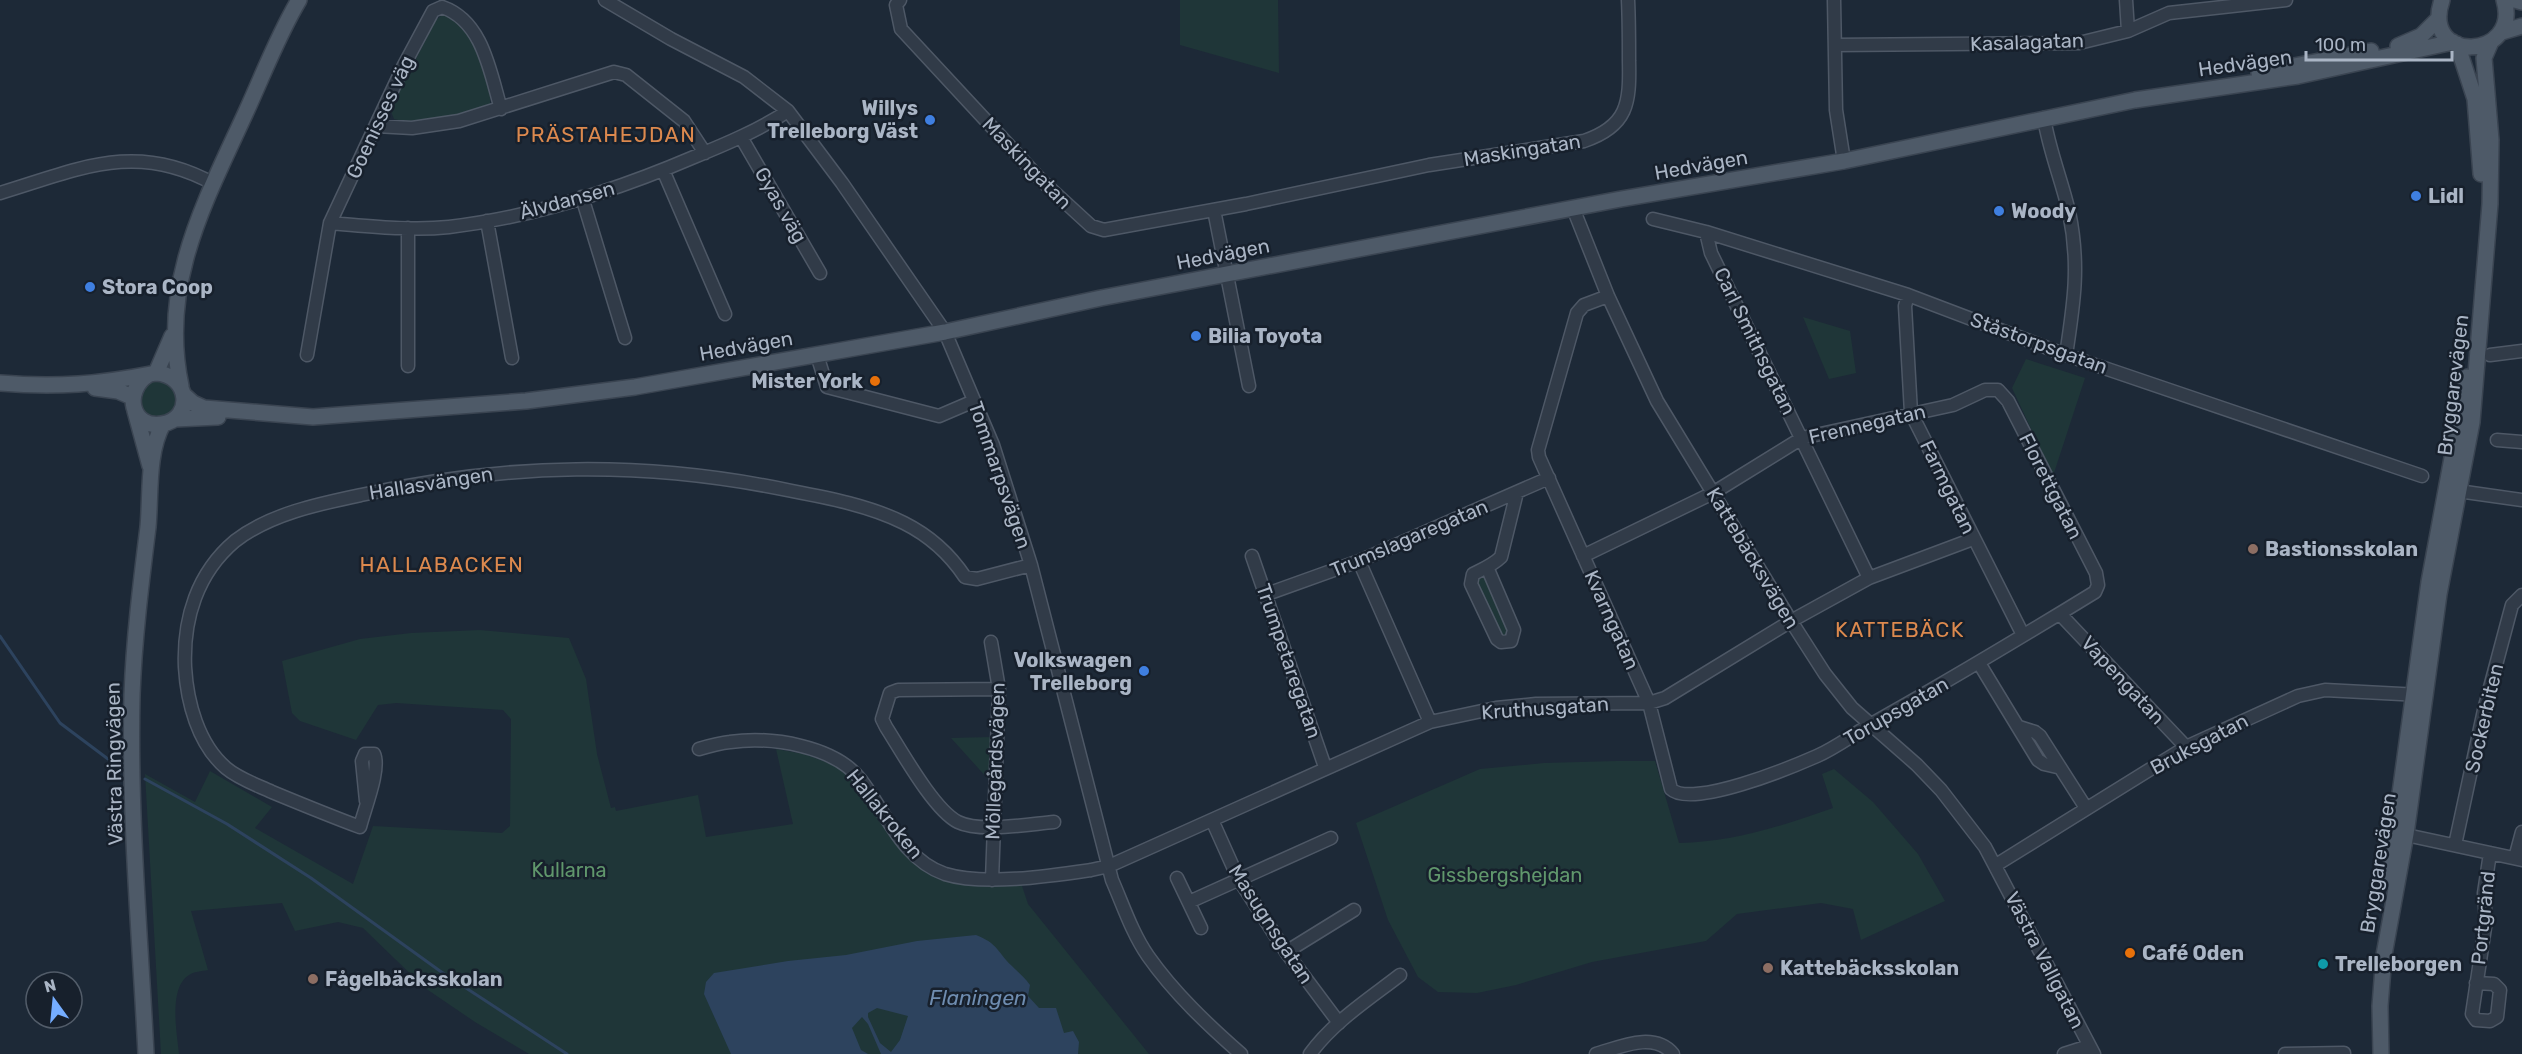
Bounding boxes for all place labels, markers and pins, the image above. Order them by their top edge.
place label: Willys Trelleborg Väst [767,96,918,143]
marker: Willys Trelleborg Väst [923,113,937,127]
place label: Lidl [2428,184,2464,208]
marker: Lidl [2409,189,2423,203]
place label: Woody [2011,199,2076,223]
marker: Woody [1992,204,2006,218]
place label: Stora Coop [102,275,213,299]
marker: Stora Coop [83,280,97,294]
place label: Bilia Toyota [1208,324,1322,348]
marker: Bilia Toyota [1189,329,1203,343]
place label: Mister York [751,369,863,393]
marker: Mister York [868,374,882,388]
place label: Bastionsskolan [2265,537,2418,561]
marker: Bastionsskolan [2246,542,2260,556]
place label: Volkswagen Trelleborg [1013,648,1132,695]
marker: Volkswagen Trelleborg [1137,664,1151,678]
place label: Café Oden [2142,941,2244,965]
marker: Café Oden [2123,946,2137,960]
place label: Trelleborgen [2335,952,2462,976]
place label: Kattebäcksskolan [1780,956,1959,980]
marker: Trelleborgen [2316,957,2330,971]
marker: Kattebäcksskolan [1761,961,1775,975]
place label: Fågelbäcksskolan [325,967,503,991]
marker: Fågelbäcksskolan [306,972,320,986]

